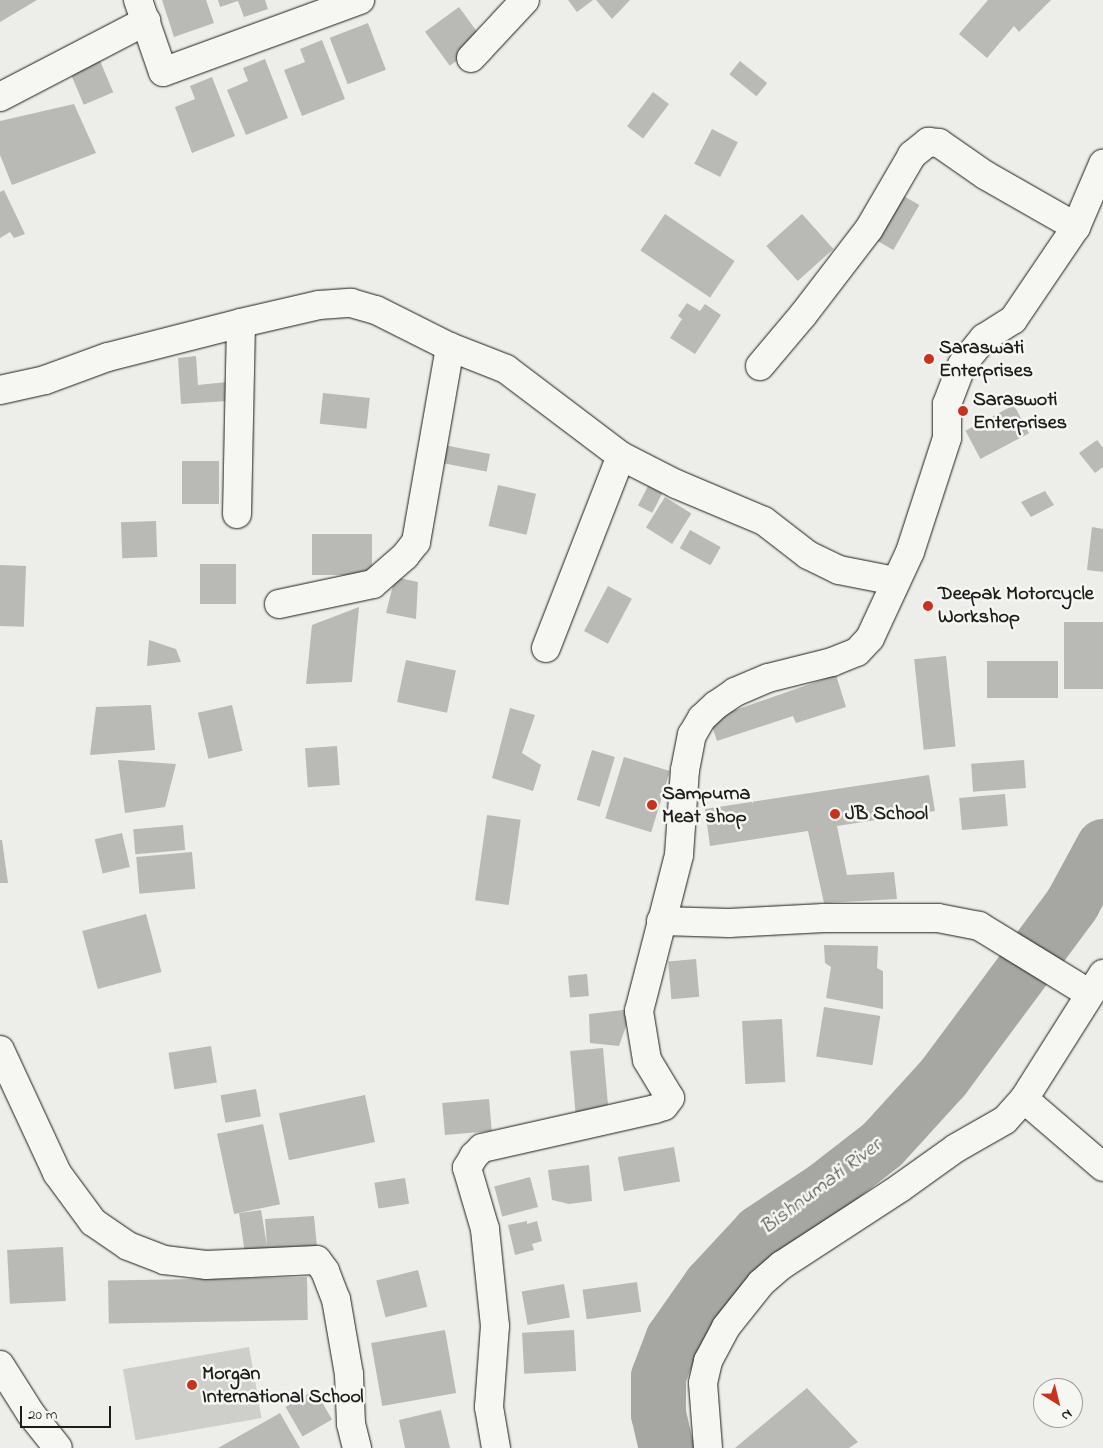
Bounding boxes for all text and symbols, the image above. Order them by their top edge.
place label: Saraswati Enterprises [939,336,1033,383]
marker: Saraswati Enterprises [923,353,935,365]
place label: Saraswoti Enterprises [973,388,1067,435]
marker: Saraswoti Enterprises [957,405,969,417]
place label: Deepak Motorcycle Workshop [938,582,1094,629]
marker: Deepak Motorcycle Workshop [922,600,934,612]
place label: Sampurna Meat shop [662,782,750,829]
marker: Sampurna Meat shop [646,799,658,811]
place label: JB School [845,802,928,826]
marker: JB School [829,808,841,820]
water label: Bishnumati River [756,1133,886,1241]
place label: Morgan International School [202,1362,364,1409]
north arrow [1033,1378,1083,1428]
marker: Morgan International School [186,1379,198,1391]
scale bar [22,1396,114,1428]
text: N [1057,1403,1077,1426]
text: 20 m [28,1404,57,1426]

